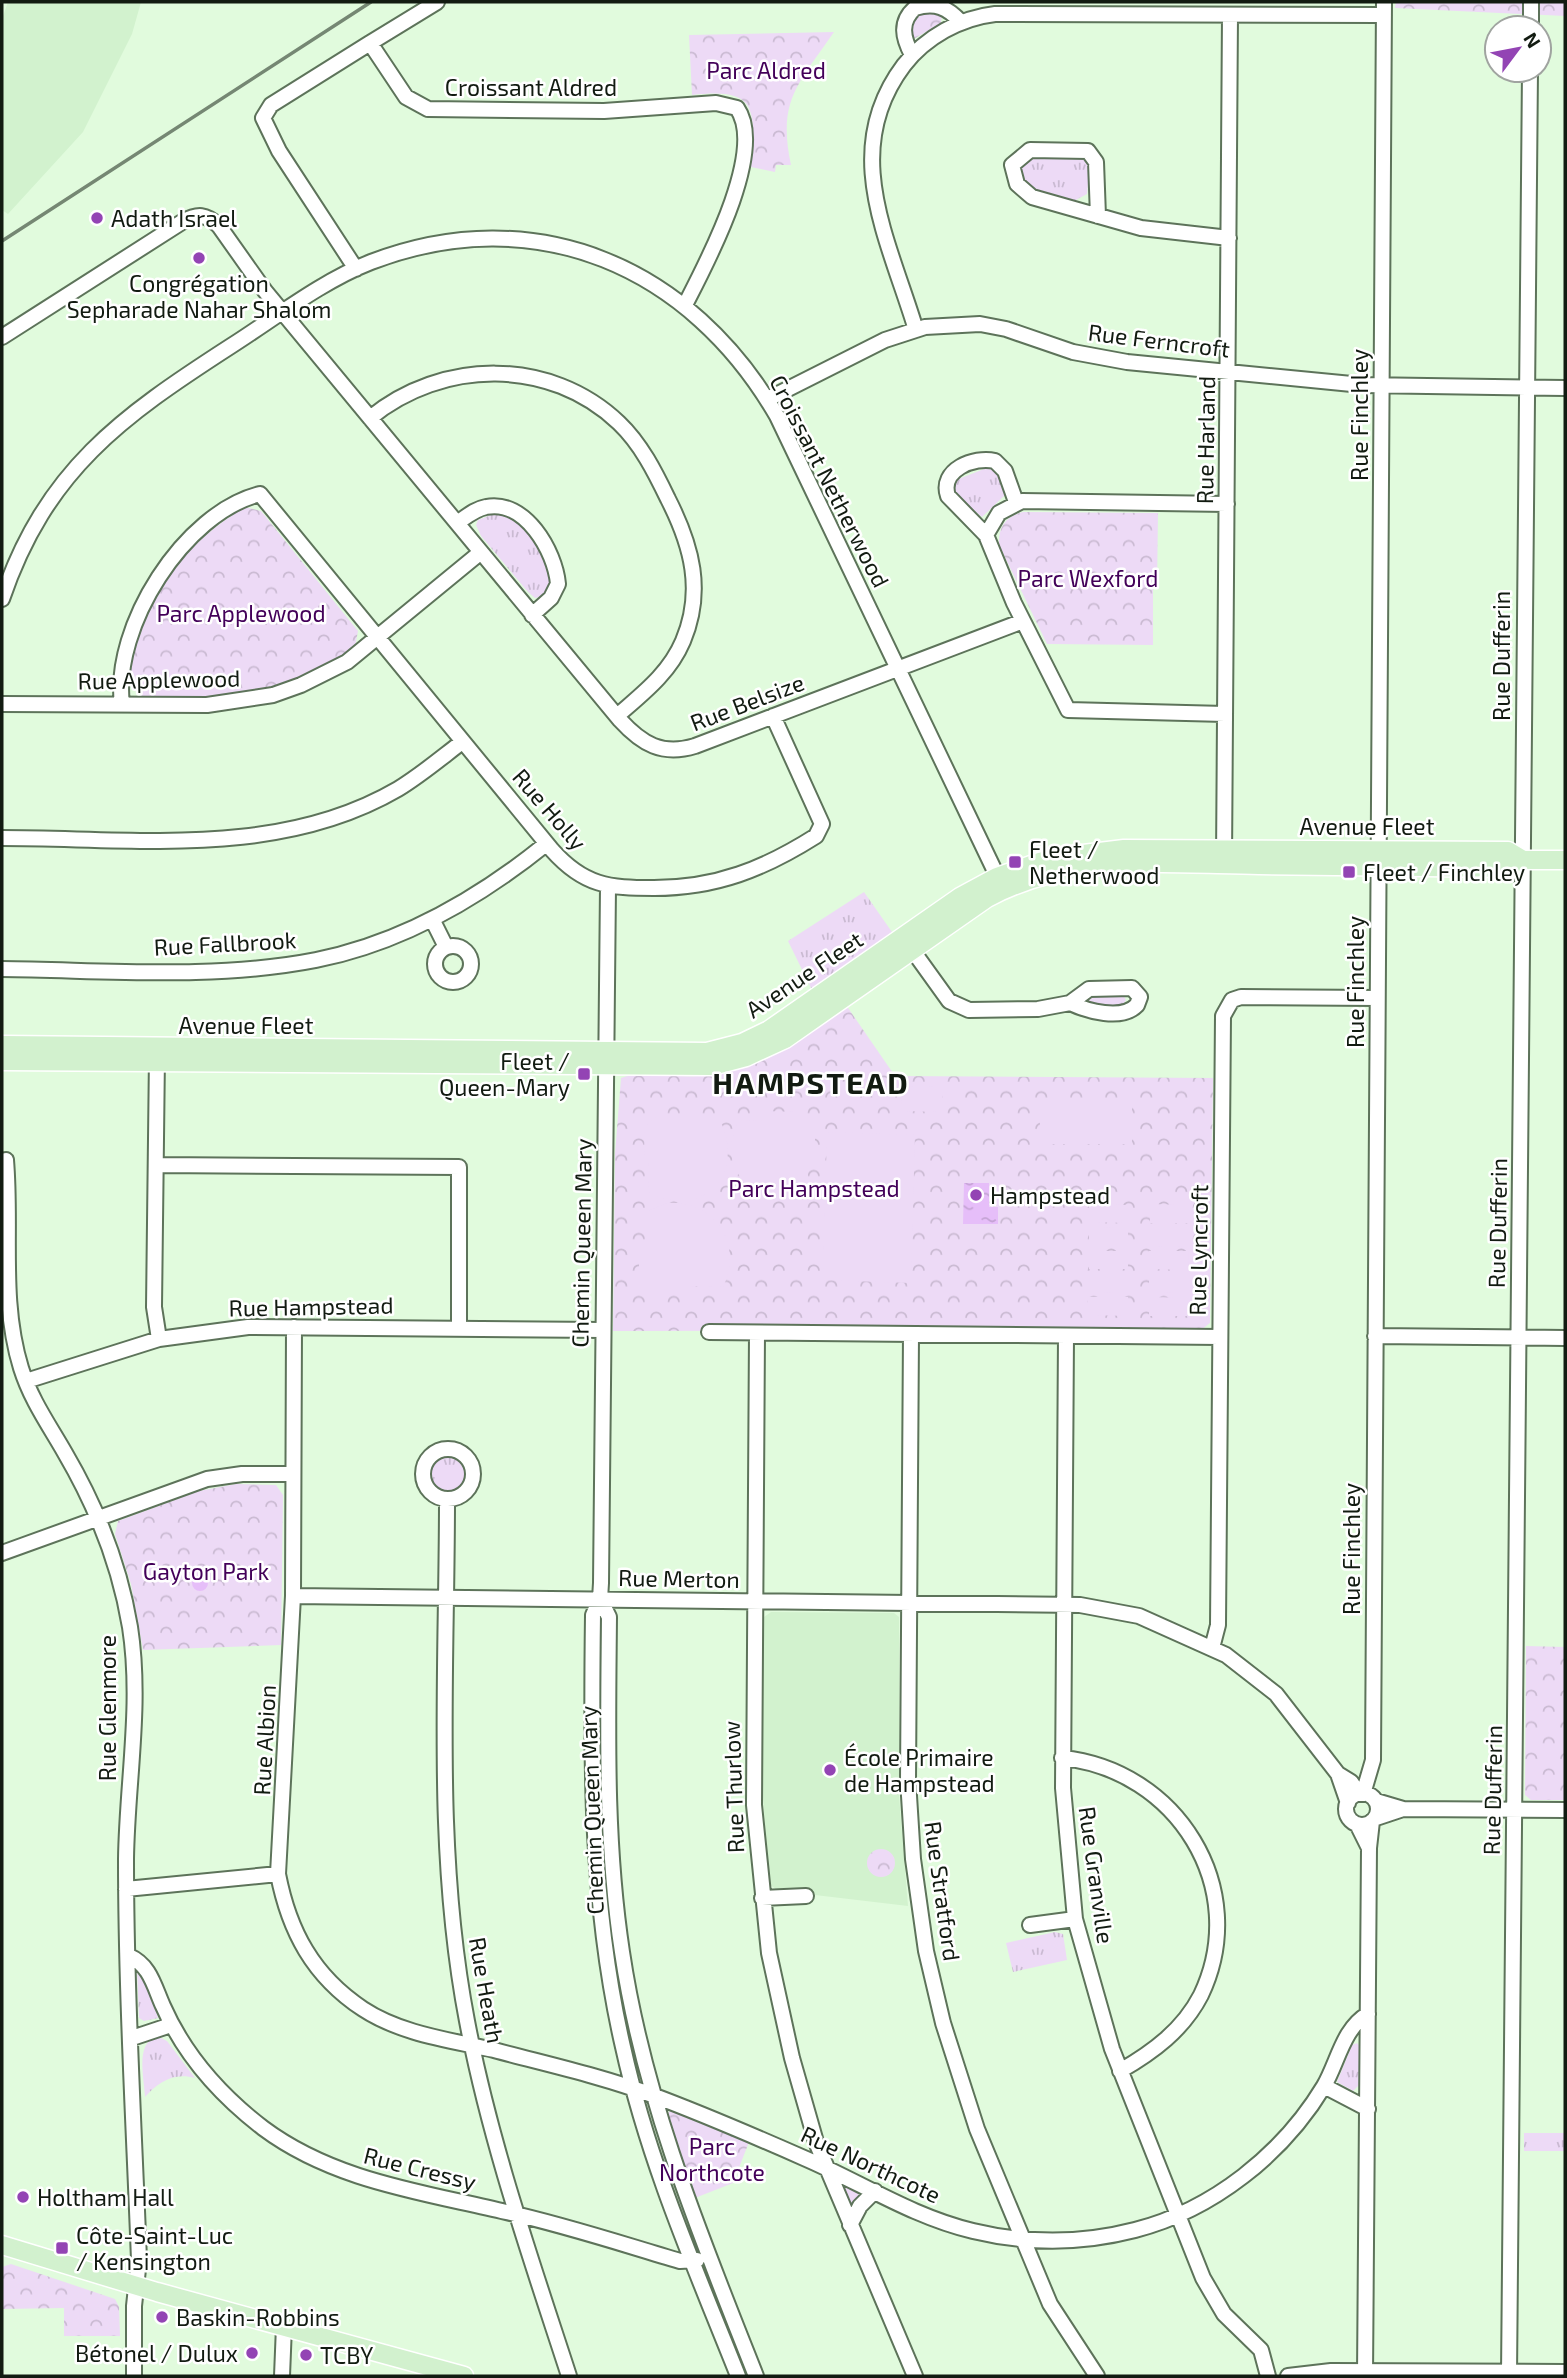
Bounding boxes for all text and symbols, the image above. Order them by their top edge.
north arrow [1483,14,1553,84]
text: N [1519,28,1546,52]
park label: Parc Aldred [706,56,826,84]
street label: Croissant Aldred [445,73,617,101]
place label: Adath Israel [111,204,237,232]
marker: Adath Israel [89,210,105,226]
marker: Congrégation Sepharade Nahar Shalom [191,250,207,266]
place label: Congrégation Sepharade Nahar Shalom [67,269,331,323]
street label: Rue Ferncroft [1087,317,1232,363]
street label: Rue Finchley [1345,349,1373,481]
street label: Croissant Netherwood [764,370,896,592]
street label: Rue Harland [1190,376,1220,504]
park label: Parc Wexford [1018,564,1158,592]
street label: Rue Dufferin [1487,591,1515,721]
park label: Parc Applewood [156,599,326,627]
street label: Rue Applewood [77,664,241,694]
street label: Rue Belsize [686,667,808,737]
street label: Rue Holly [507,763,593,855]
street label: Avenue Fleet [1300,812,1435,840]
place label: Fleet / Netherwood [1029,835,1159,889]
marker: Fleet / Netherwood [1007,854,1023,870]
place label: Fleet / Finchley [1363,858,1525,886]
marker: Fleet / Finchley [1341,864,1357,880]
street label: Rue Finchley [1341,916,1369,1048]
street label: Rue Fallbrook [153,925,297,961]
street label: Avenue Fleet [740,925,868,1023]
street label: Avenue Fleet [179,1011,314,1039]
place label: Fleet / Queen-Mary [439,1047,570,1101]
district label: HAMPSTEAD [712,1064,910,1100]
marker: Fleet / Queen-Mary [576,1066,592,1082]
street label: Chemin Queen Mary [565,1138,597,1348]
street label: Rue Dufferin [1482,1158,1512,1288]
park label: Parc Hampstead [728,1174,900,1202]
place label: Hampstead [990,1181,1110,1209]
street label: Rue Lyncroft [1183,1184,1213,1316]
marker: Hampstead [968,1187,984,1203]
street label: Rue Hampstead [228,1291,394,1321]
street label: Rue Finchley [1337,1483,1365,1615]
park label: Gayton Park [143,1557,270,1585]
street label: Rue Merton [618,1563,740,1593]
street label: Rue Glenmore [93,1635,121,1781]
street label: Rue Albion [247,1684,281,1796]
street label: Chemin Queen Mary [573,1705,609,1915]
street label: Rue Thurlow [717,1720,749,1854]
street label: Rue Dufferin [1477,1725,1507,1855]
place label: École Primaire de Hampstead [844,1743,995,1797]
marker: École Primaire de Hampstead [822,1762,838,1778]
street label: Rue Granville [1074,1805,1120,1945]
street label: Rue Stratford [919,1819,967,1963]
street label: Rue Heath [464,1935,510,2045]
street label: Rue Northcote [797,2119,945,2209]
park label: Parc Northcote [659,2132,765,2186]
street label: Rue Cressy [361,2141,479,2195]
place label: Holtham Hall [37,2183,174,2211]
marker: Holtham Hall [15,2189,31,2205]
place label: Côte-Saint-Luc / Kensington [76,2221,233,2275]
marker: Côte-Saint-Luc / Kensington [54,2240,70,2256]
place label: Baskin-Robbins [176,2303,340,2331]
marker: Baskin-Robbins [154,2309,170,2325]
place label: Bétonel / Dulux [75,2339,238,2367]
place label: TCBY [320,2341,373,2369]
marker: Bétonel / Dulux [244,2345,260,2361]
marker: TCBY [298,2347,314,2363]

